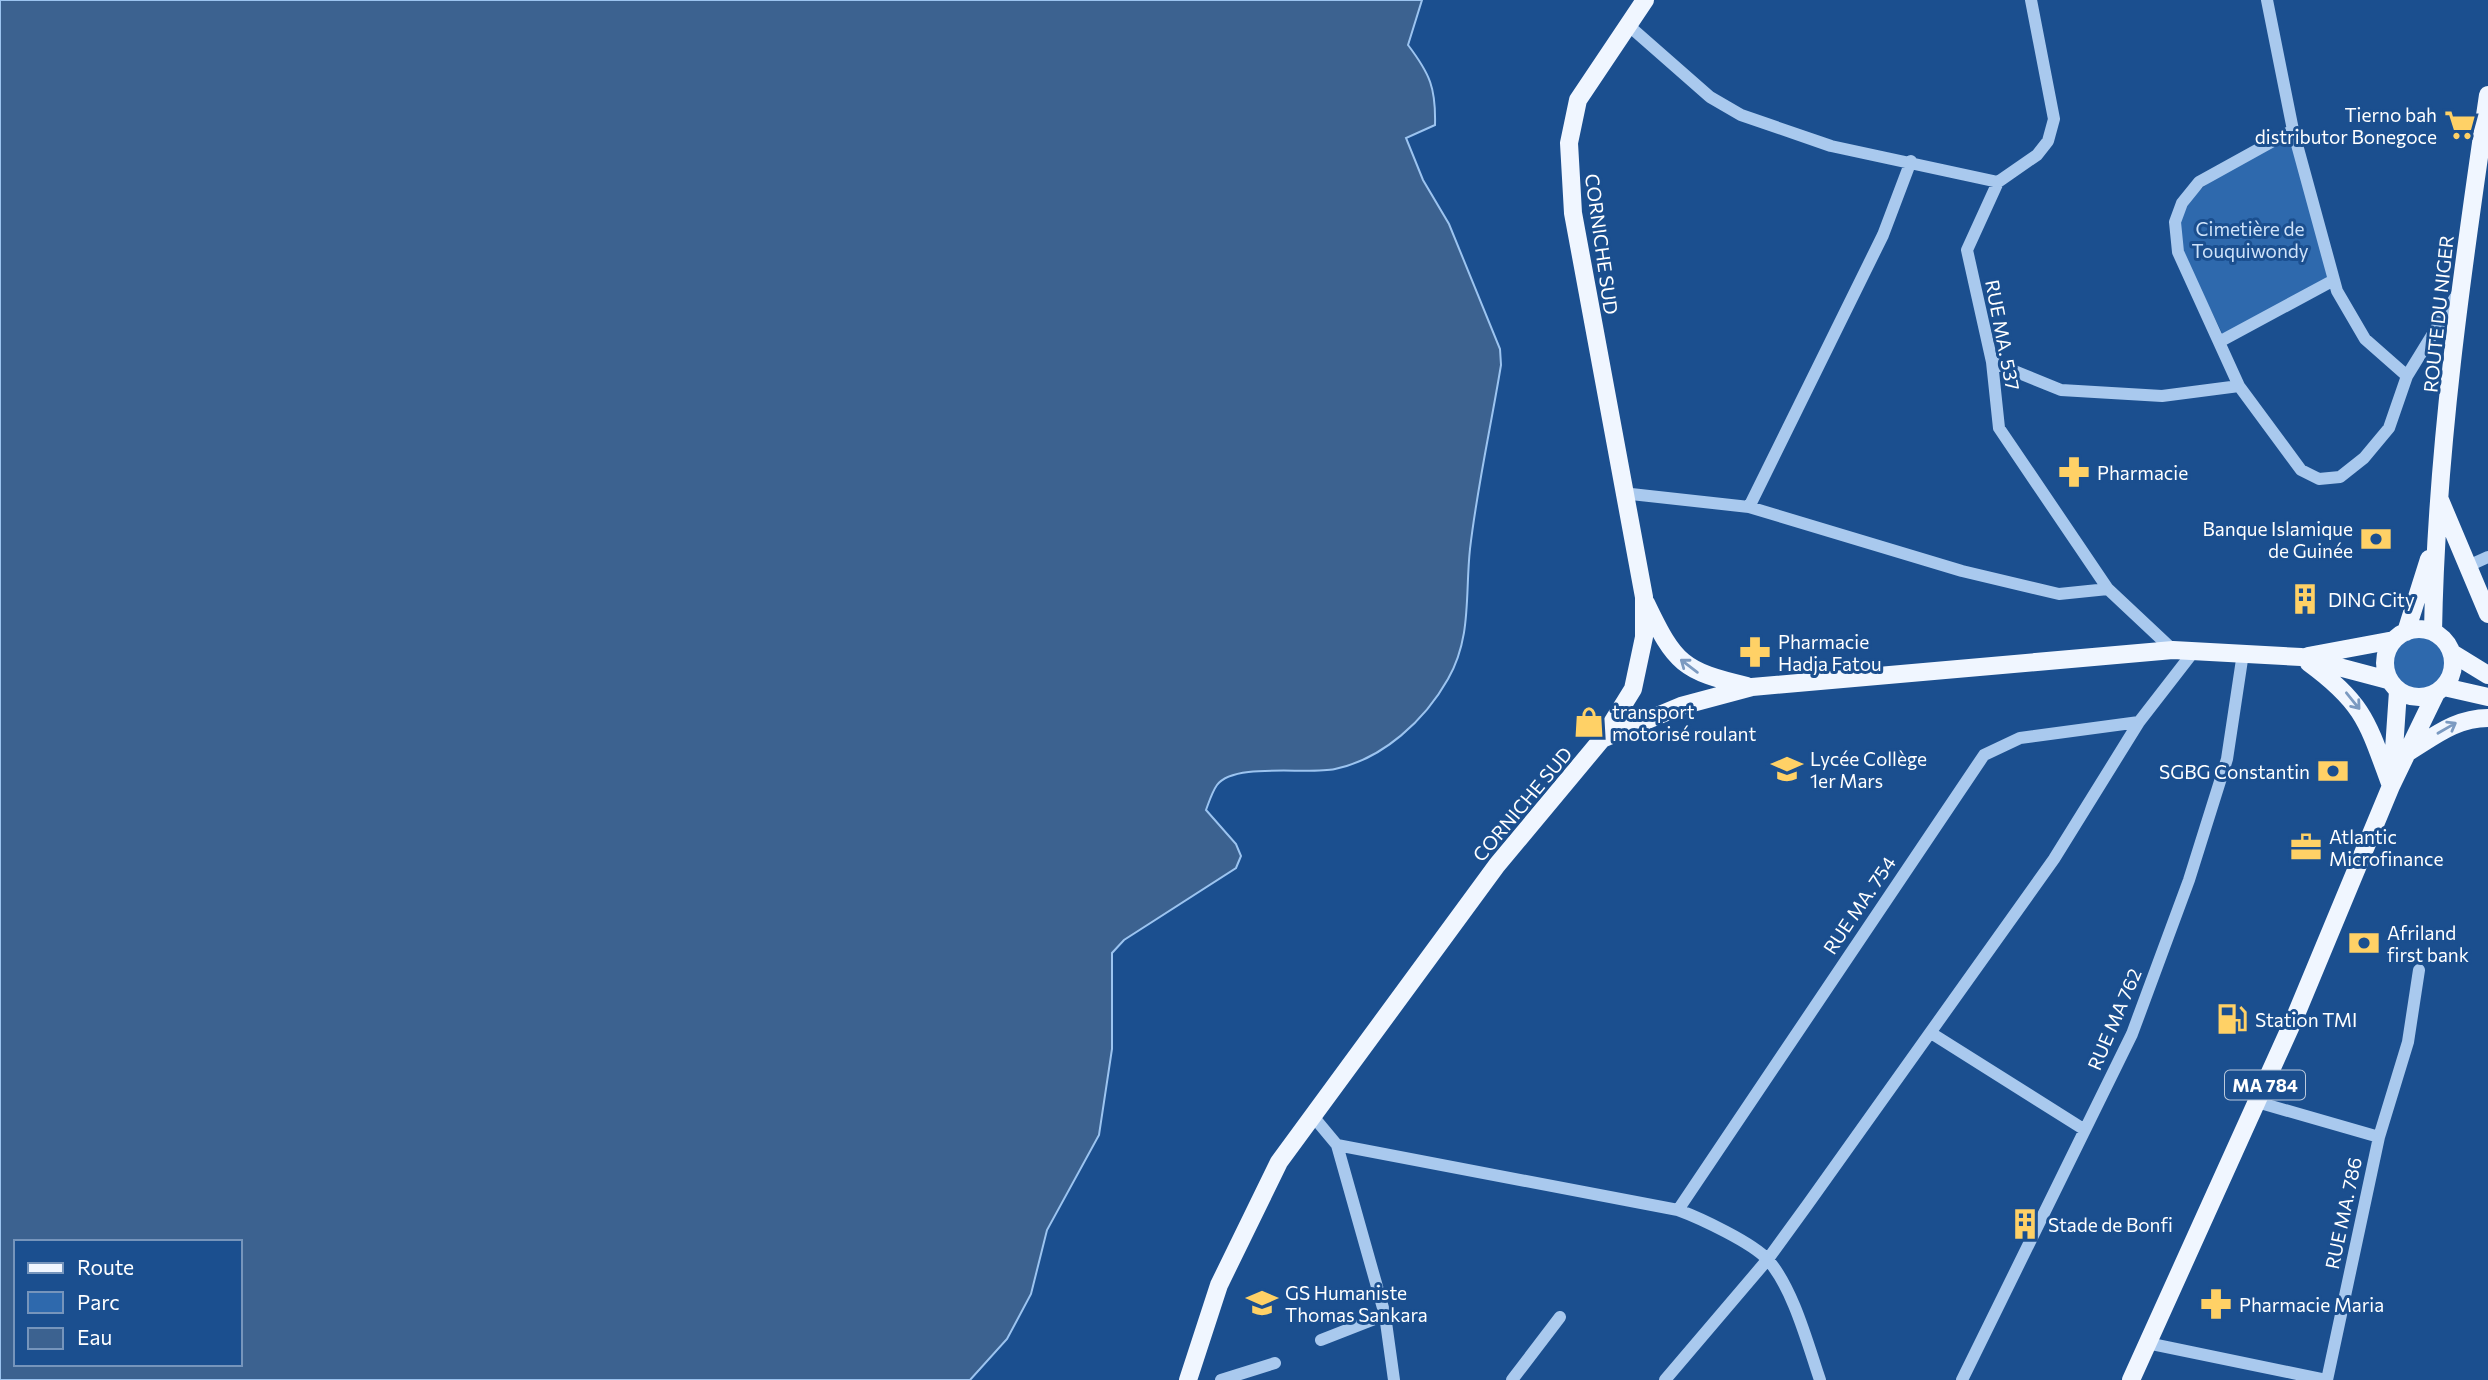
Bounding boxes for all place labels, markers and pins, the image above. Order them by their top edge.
place label: Tierno bah distributor Bonegoce [2255,103,2437,148]
supermarket icon: Tierno bah distributor Bonegoce [2443,108,2477,142]
pharmacy icon: Pharmacie [2057,455,2091,489]
place label: Pharmacie [2097,461,2188,484]
place label: Banque Islamique de Guinée [2203,517,2353,562]
bank icon: Banque Islamique de Guinée [2359,522,2393,556]
building icon: DING City [2288,582,2322,616]
place label: DING City [2328,588,2415,611]
place label: Pharmacie Hadja Fatou [1778,630,1882,675]
pharmacy icon: Pharmacie Hadja Fatou [1738,635,1772,669]
place label: transport motorisé roulant [1612,700,1756,745]
shop icon: transport motorisé roulant [1572,705,1606,739]
place label: Lycée Collège 1er Mars [1810,747,1927,792]
school or university icon: Lycée Collège 1er Mars [1770,752,1804,786]
bank icon: SGBG Constantin [2316,754,2350,788]
place label: SGBG Constantin [2159,760,2310,783]
place label: Atlantic Microfinance [2329,825,2443,870]
office icon: Atlantic Microfinance [2289,830,2323,864]
place label: Afriland first bank [2387,921,2469,966]
bank icon: Afriland first bank [2347,926,2381,960]
fuel station icon: Station TMI [2215,1002,2249,1036]
place label: Station TMI [2255,1008,2357,1031]
building icon: Stade de Bonfi [2008,1207,2042,1241]
place label: Stade de Bonfi [2048,1213,2173,1236]
place label: GS Humaniste Thomas Sankara [1285,1281,1428,1326]
school or university icon: GS Humaniste Thomas Sankara [1245,1286,1279,1320]
pharmacy icon: Pharmacie Maria [2199,1287,2233,1321]
place label: Pharmacie Maria [2239,1293,2384,1316]

